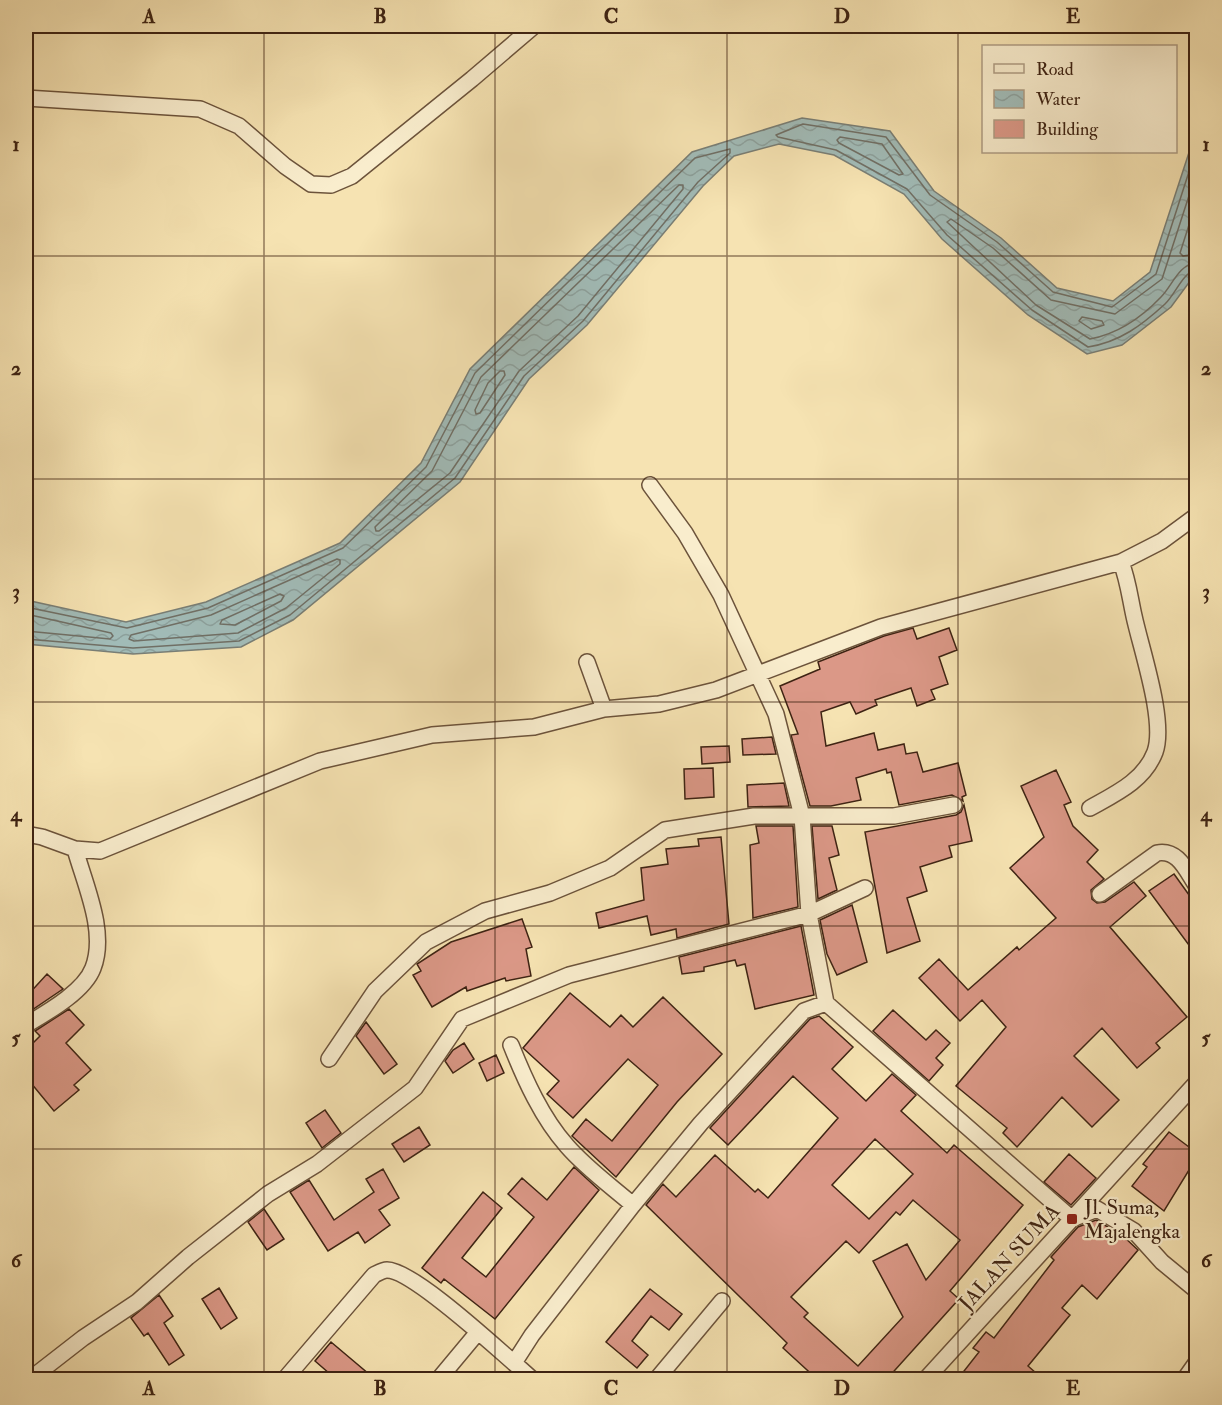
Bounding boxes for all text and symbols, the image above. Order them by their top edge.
text: A [142,4,156,29]
text: B [373,4,387,29]
text: C [604,4,618,29]
text: D [834,4,850,29]
text: E [1066,4,1081,29]
legend [982,45,1177,153]
text: Road [1036,58,1074,81]
text: Water [1035,88,1080,111]
text: Building [1036,118,1099,141]
text: 1 [12,132,20,157]
text: 1 [1202,132,1210,157]
text: 2 [11,356,21,381]
text: 2 [1201,356,1211,381]
text: 3 [12,579,20,604]
text: 3 [1202,579,1210,604]
text: 4 [10,802,23,827]
text: 4 [1200,802,1213,827]
text: 5 [12,1025,22,1050]
text: 5 [1202,1025,1212,1050]
place label: Jl. Suma, Majalengka [1083,1194,1180,1245]
street label: JALAN SUMA [952,1198,1066,1317]
marker: Jl. Suma, Majalengka [1065,1212,1079,1226]
text: 6 [11,1248,23,1273]
text: 6 [1201,1248,1213,1273]
text: A [142,1376,156,1401]
text: B [373,1376,387,1401]
text: C [604,1376,618,1401]
text: D [834,1376,850,1401]
text: E [1066,1376,1081,1401]

